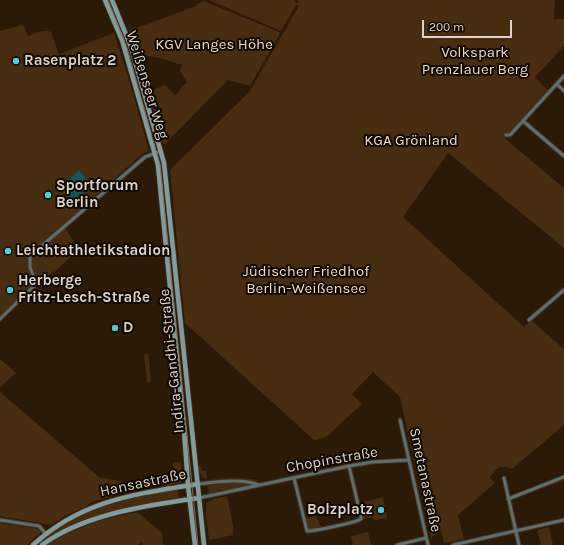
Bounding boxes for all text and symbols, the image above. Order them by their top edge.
scale bar [424,12,514,38]
text: 200 m [429,20,464,34]
street label: Weißenseer Weg [122,29,172,141]
park label: KGV Langes Höhe [155,36,273,54]
park label: Volkspark Prenzlauer Berg [422,44,528,79]
place label: Rasenplatz 2 [24,52,116,70]
marker: Rasenplatz 2 [11,56,21,66]
park label: KGA Grönland [364,132,458,150]
place label: Sportforum Berlin [56,177,139,212]
marker: Sportforum Berlin [43,190,53,200]
place label: Leichtathletikstadion [16,242,170,260]
marker: Leichtathletikstadion [3,246,13,256]
park label: Jüdischer Friedhof Berlin-Weißensee [243,263,369,298]
place label: Herberge Fritz-Lesch-Straße [18,272,150,307]
marker: Herberge Fritz-Lesch-Straße [5,285,15,295]
street label: Indira-Gandhi-Straße [155,288,189,434]
place label: D [123,319,133,337]
marker: D [110,323,120,333]
street label: Smetanastraße [405,426,445,534]
street label: Chopinstraße [285,443,379,477]
street label: Hansastraße [98,465,188,501]
place label: Bolzplatz [307,501,373,519]
marker: Bolzplatz [376,505,386,515]

